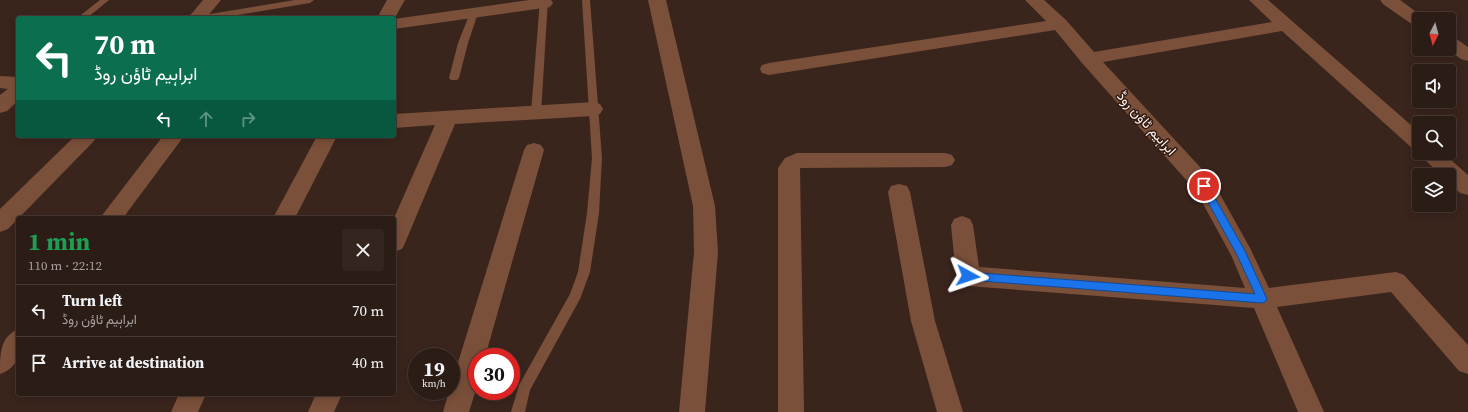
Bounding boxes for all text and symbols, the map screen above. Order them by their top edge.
north arrow [1412,12,1456,56]
map controls [1412,12,1456,212]
text: 70 m [94,25,156,63]
icon: left [28,32,80,84]
text: ابراہیم ٹاؤن روڈ [94,61,198,86]
button: sound [1412,64,1456,108]
street label: ابراہیم ٹاؤن روڈ [1113,86,1181,160]
icon: left [153,108,175,130]
icon: ahead [195,108,217,130]
icon: right [237,108,259,130]
button: search [1412,116,1456,160]
button: layers [1412,168,1456,212]
pin [1187,169,1221,203]
icon: arrive [1193,175,1215,197]
text: 1 min [28,225,90,258]
button: close [342,229,384,271]
position arrow [947,255,989,297]
text: 110 m · 22:12 [28,257,102,274]
text: Turn left [62,290,122,311]
icon: left [28,300,50,322]
text: 70 m [352,300,384,321]
text: ابراہیم ٹاؤن روڈ [62,311,137,328]
speed limit sign: 30 [468,348,520,400]
icon: arrive [28,352,50,374]
text: Arrive at destination [62,352,204,373]
text: 40 m [352,352,384,373]
text: 19 [423,355,445,383]
text: km/h [422,377,446,390]

